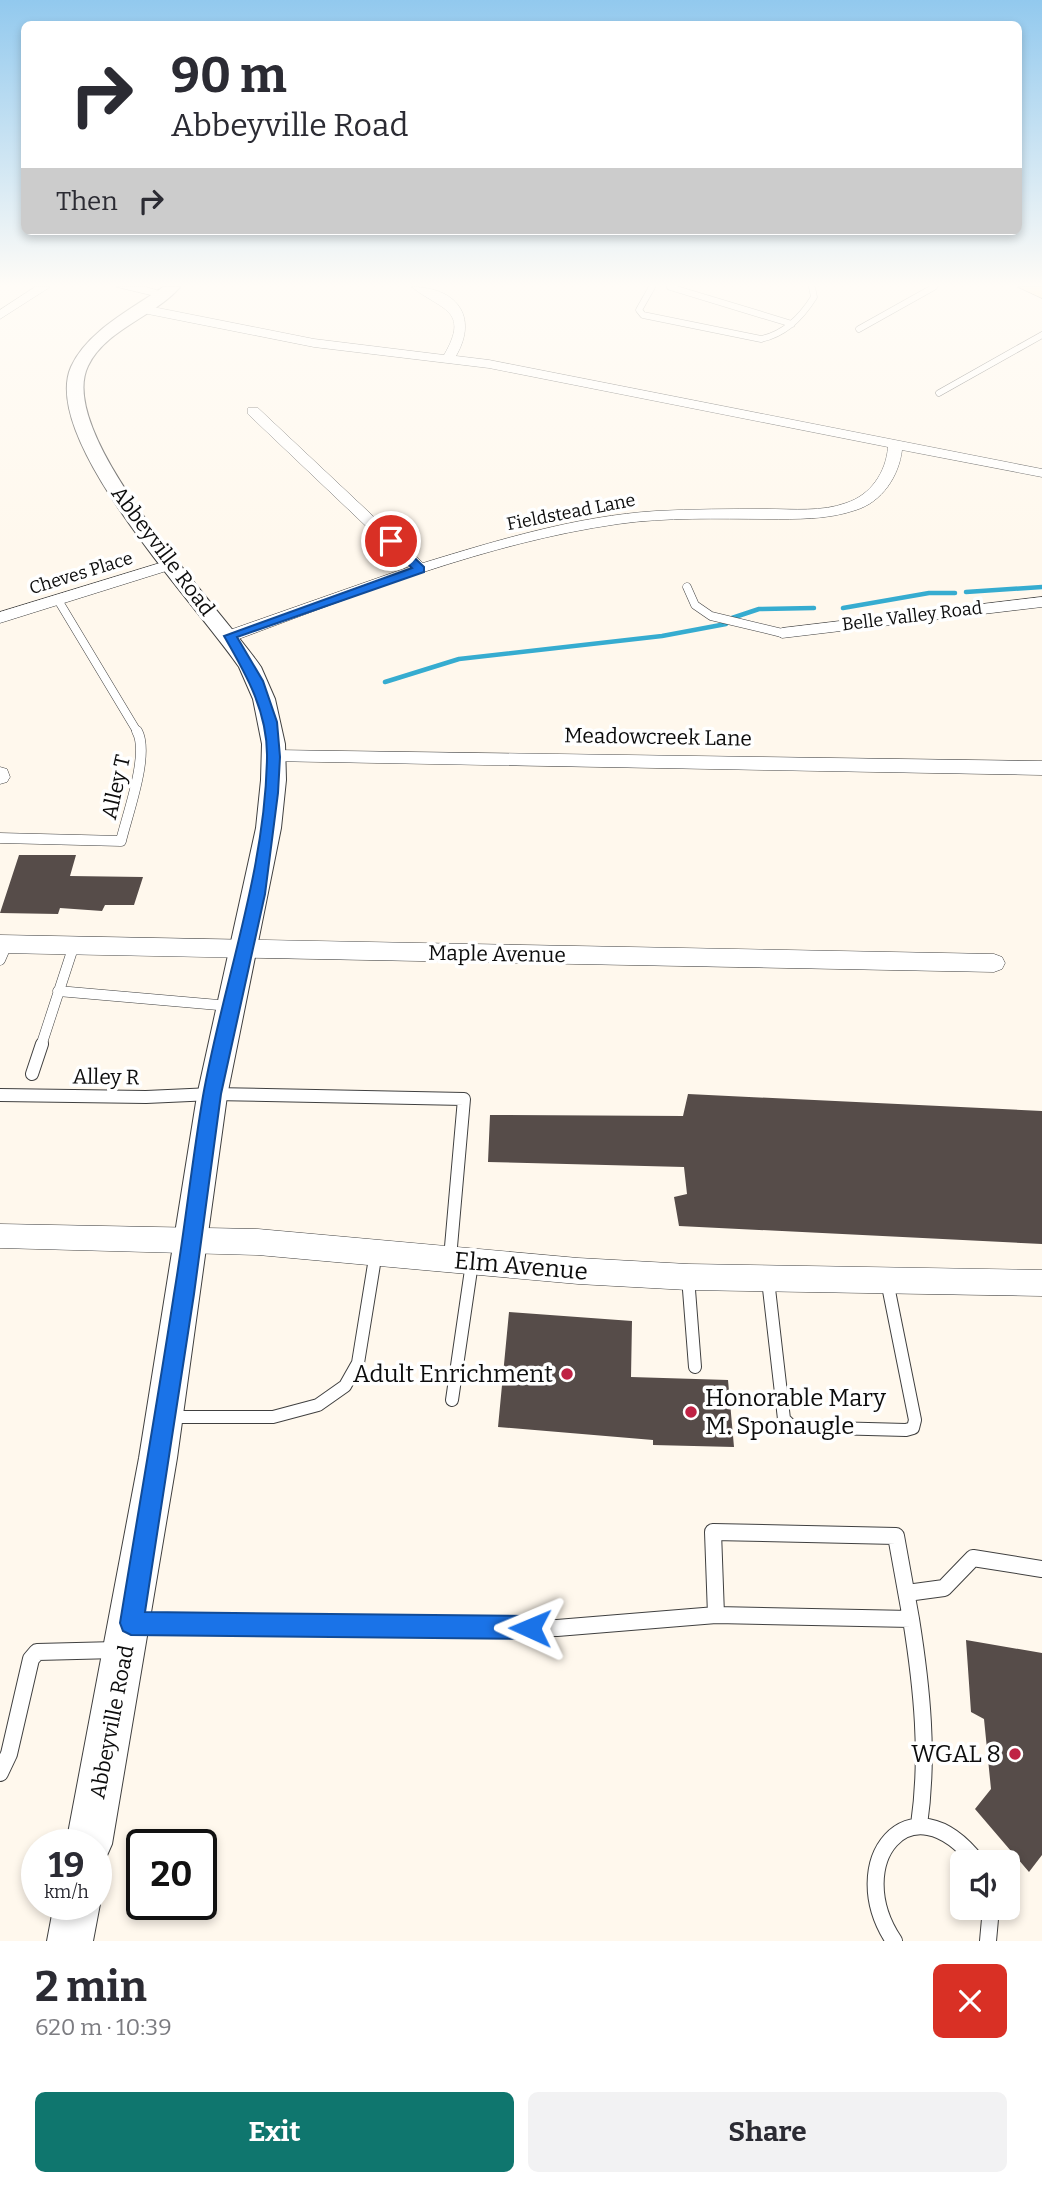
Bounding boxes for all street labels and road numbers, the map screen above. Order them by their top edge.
street label: Abbeyville Road [106,481,220,621]
street label: Fieldstead Lane [505,489,637,535]
street label: Cheves Place [27,547,135,599]
street label: Belle Valley Road [841,596,984,636]
street label: Meadowcreek Lane [564,722,752,752]
street label: Alley T [96,752,136,822]
street label: Maple Avenue [428,940,566,968]
street label: Alley R [72,1063,140,1091]
street label: Elm Avenue [453,1246,589,1286]
street label: Abbeyville Road [84,1643,140,1801]

